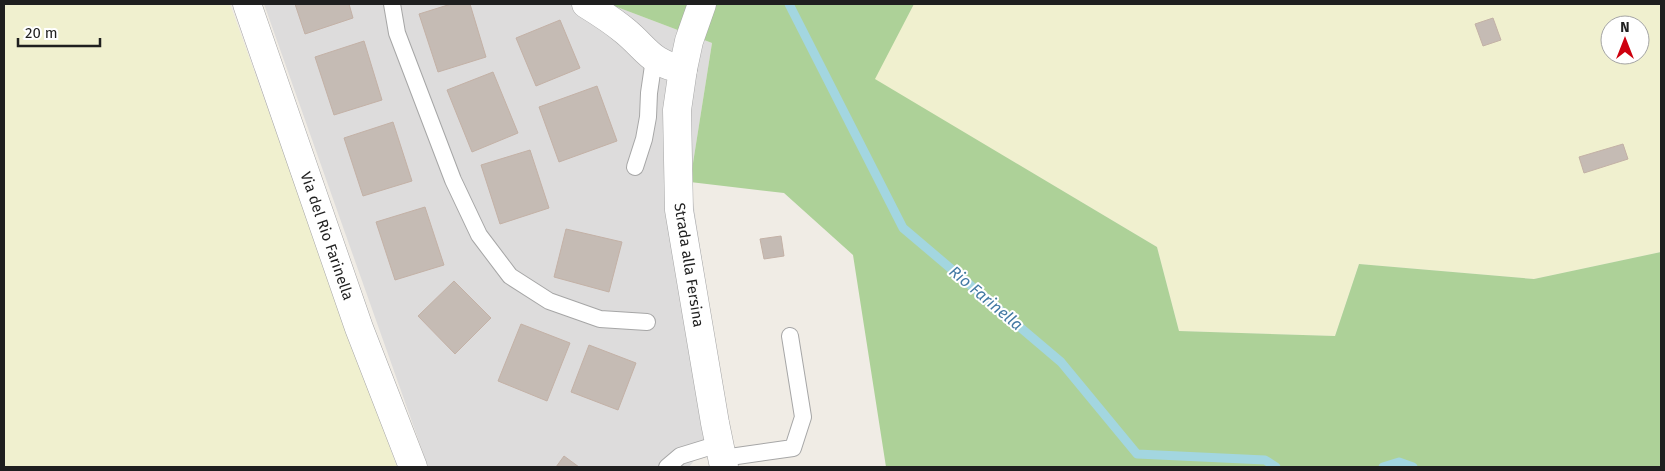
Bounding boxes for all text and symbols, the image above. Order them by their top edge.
scale bar [18,15,100,47]
north arrow [1600,15,1650,65]
text: N [1620,19,1630,36]
text: 20 m [25,24,58,42]
street label: Via del Rio Farinella [297,169,357,303]
street label: Strada alla Fersina [670,201,708,329]
water label: Rio Farinella [945,262,1027,334]

